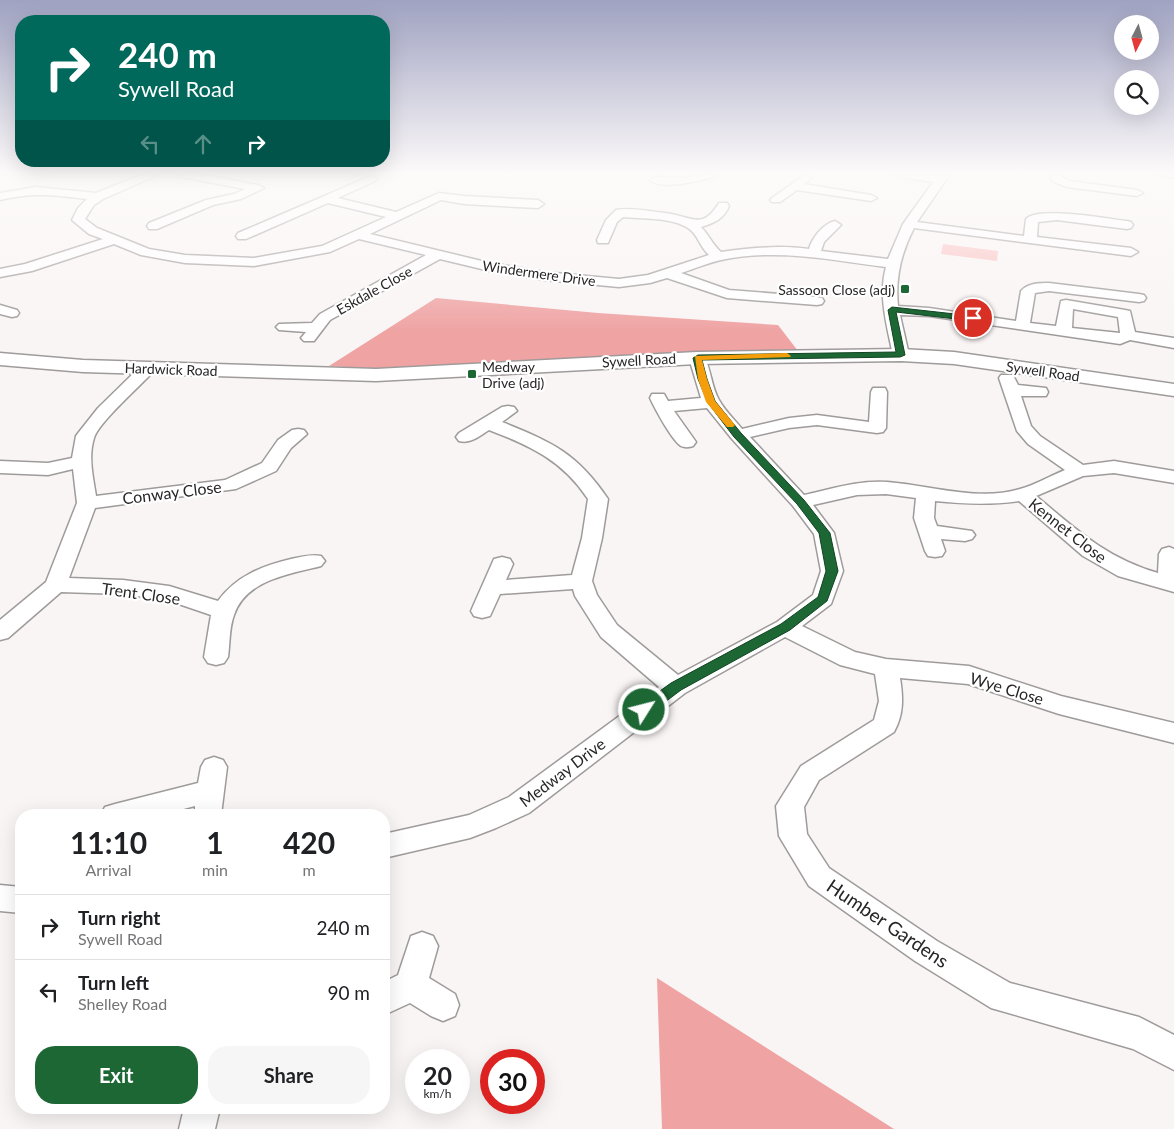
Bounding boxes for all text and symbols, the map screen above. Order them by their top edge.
north arrow [1114,15,1159,60]
map controls [1114,15,1159,115]
text: 240 m [118,33,217,75]
icon: right [35,35,100,100]
button: search [1114,70,1159,115]
text: Sywell Road [118,75,234,102]
icon: left [136,130,164,158]
icon: ahead [189,130,217,158]
icon: right [242,130,270,158]
street label: Windermere Drive [481,257,597,289]
street label: Eskdale Close [333,262,415,318]
place label: Sassoon Close (adj) [778,281,895,298]
marker: Sassoon Close (adj) [899,283,911,295]
pin [952,297,994,339]
icon: arrive [959,304,987,332]
street label: Sywell Road [602,350,676,370]
street label: Sywell Road [1005,357,1081,385]
place label: Medway Drive (adj) [482,358,545,391]
street label: Hardwick Road [124,359,218,379]
marker: Medway Drive (adj) [466,368,478,380]
street label: Conway Close [121,477,223,507]
street label: Kennet Close [1025,494,1111,566]
street label: Trent Close [100,578,182,608]
street label: Wye Close [968,668,1046,708]
position arrow [617,683,669,735]
street label: Medway Drive [515,734,609,810]
text: 11:10 [70,824,147,860]
text: 1 [206,824,224,860]
text: 420 [283,824,335,860]
text: Arrival [85,860,132,879]
text: min [202,860,228,879]
text: m [302,860,316,879]
street label: Humber Gardens [823,874,953,972]
text: Turn right [78,906,160,929]
icon: right [35,913,63,941]
text: 240 m [316,916,370,939]
text: Sywell Road [78,929,163,948]
text: Turn left [78,971,149,994]
icon: left [35,978,63,1006]
text: 90 m [327,981,370,1004]
text: Shelley Road [78,994,167,1013]
button: Exit [35,1046,198,1104]
button: Share [208,1046,370,1104]
speed limit sign: 30 [480,1049,545,1114]
text: 20 [423,1060,452,1090]
text: km/h [423,1086,452,1101]

